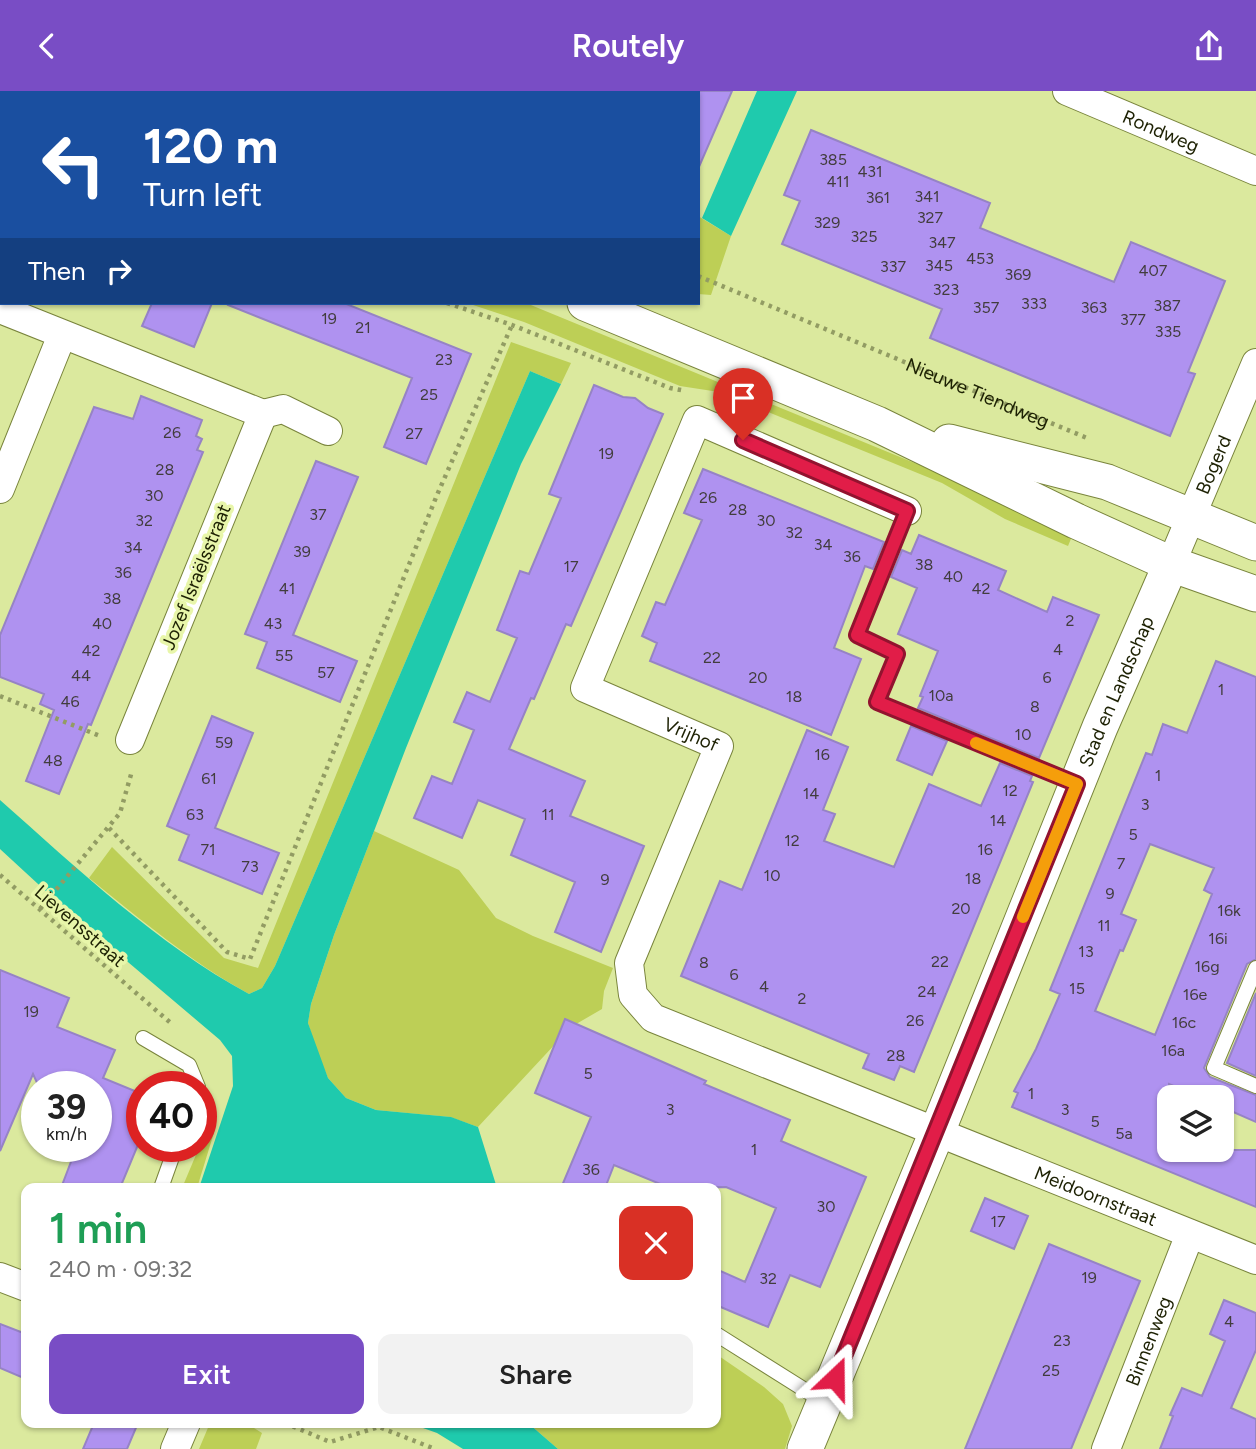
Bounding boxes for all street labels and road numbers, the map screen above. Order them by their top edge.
street label: Rondweg [1119,104,1203,157]
street label: Nieuwe Tiendweg [903,352,1053,433]
street label: Bogerd [1190,432,1236,497]
street label: Jozef Israëlsstraat [156,501,236,653]
street label: Stad en Landschap [1074,612,1158,770]
street label: Vrijhof [660,712,722,756]
street label: Lievensstraat [30,880,130,972]
street label: Meidoornstraat [1031,1161,1160,1231]
street label: Binnenweg [1120,1293,1176,1389]

